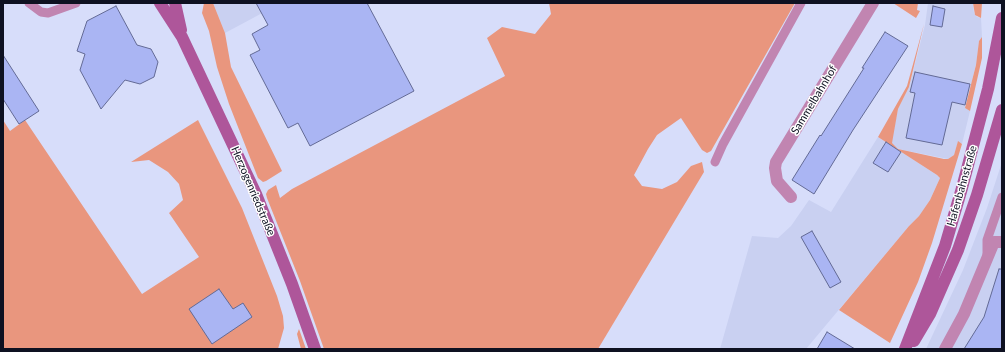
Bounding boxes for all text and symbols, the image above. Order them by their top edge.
street label: Sammelbahnhof [788,63,840,137]
street label: Herzogenriedstraße [228,144,278,238]
street label: Hafenbahnstraße [944,144,980,228]

